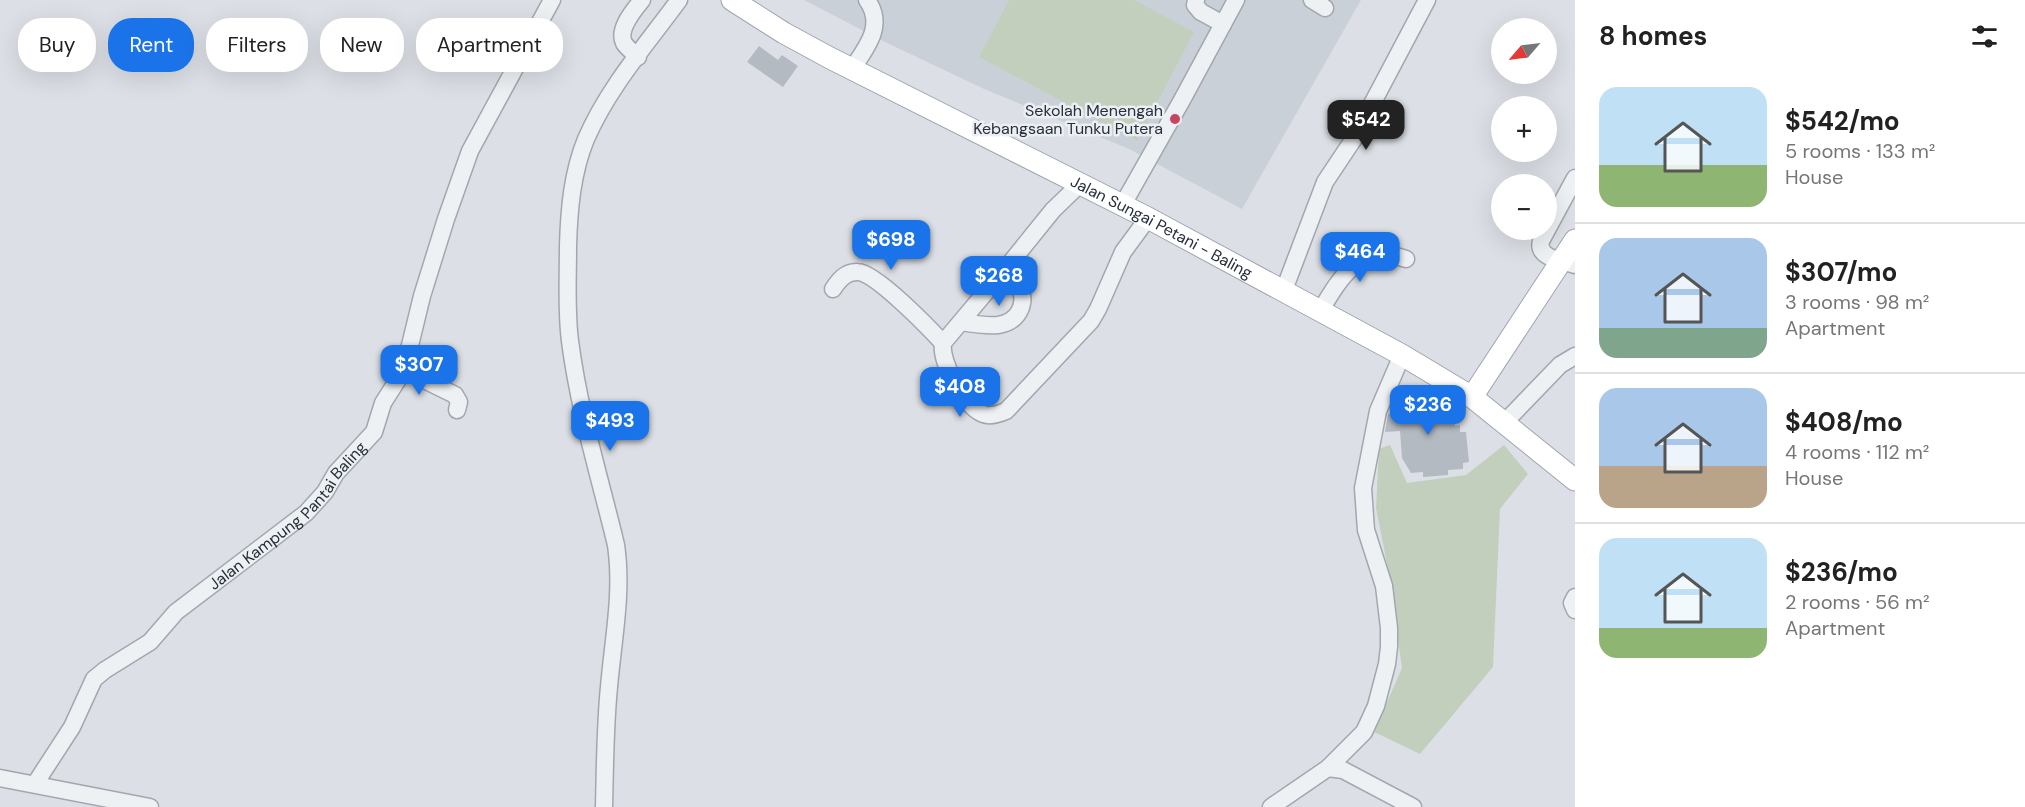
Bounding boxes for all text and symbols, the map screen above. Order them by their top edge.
chip: Buy [18,18,96,72]
chip: Rent [108,18,194,72]
chip: Filters [206,18,308,72]
chip: New [320,18,404,72]
chip: Apartment [416,18,563,72]
north arrow [1491,18,1557,84]
map controls [1491,18,1557,240]
text: 8 homes [1599,19,1707,53]
icon: filters [1968,20,2001,53]
button: + [1491,96,1557,162]
place label: Sekolah Menengah Kebangsaan Tunku Putera [973,100,1163,139]
pin: $542 [1330,100,1402,151]
text: $542/mo [1785,104,1900,138]
text: $542 [1341,106,1391,132]
icon: home [1647,111,1719,183]
marker: Sekolah Menengah Kebangsaan Tunku Putera [1168,112,1182,126]
text: 5 rooms · 133 m² [1785,138,1935,164]
text: House [1785,164,1843,190]
street label: Jalan Sungai Petani - Baling [1067,171,1256,283]
button: − [1491,174,1557,240]
pin: $698 [855,220,927,271]
text: $698 [866,226,916,252]
pin: $464 [1324,232,1396,283]
text: $464 [1335,238,1385,264]
text: $307/mo [1785,255,1897,289]
pin: $268 [963,256,1035,307]
text: $268 [975,262,1023,288]
icon: home [1647,262,1719,334]
text: 3 rooms · 98 m² [1785,289,1929,315]
text: Apartment [1785,315,1885,341]
pin: $307 [383,345,455,396]
text: $307 [395,351,443,377]
pin: $408 [924,367,996,418]
text: $408 [934,373,986,399]
pin: $236 [1392,385,1464,436]
text: $236 [1404,391,1452,417]
pin: $493 [574,401,646,452]
text: $408/mo [1785,405,1903,439]
text: $493 [585,407,635,433]
icon: home [1647,412,1719,484]
street label: Jalan Kampung Pantai Baling [204,437,371,594]
text: 4 rooms · 112 m² [1785,439,1929,465]
text: House [1785,465,1843,491]
text: $236/mo [1785,555,1898,589]
icon: home [1647,562,1719,634]
text: 2 rooms · 56 m² [1785,589,1930,615]
text: Apartment [1785,615,1885,641]

